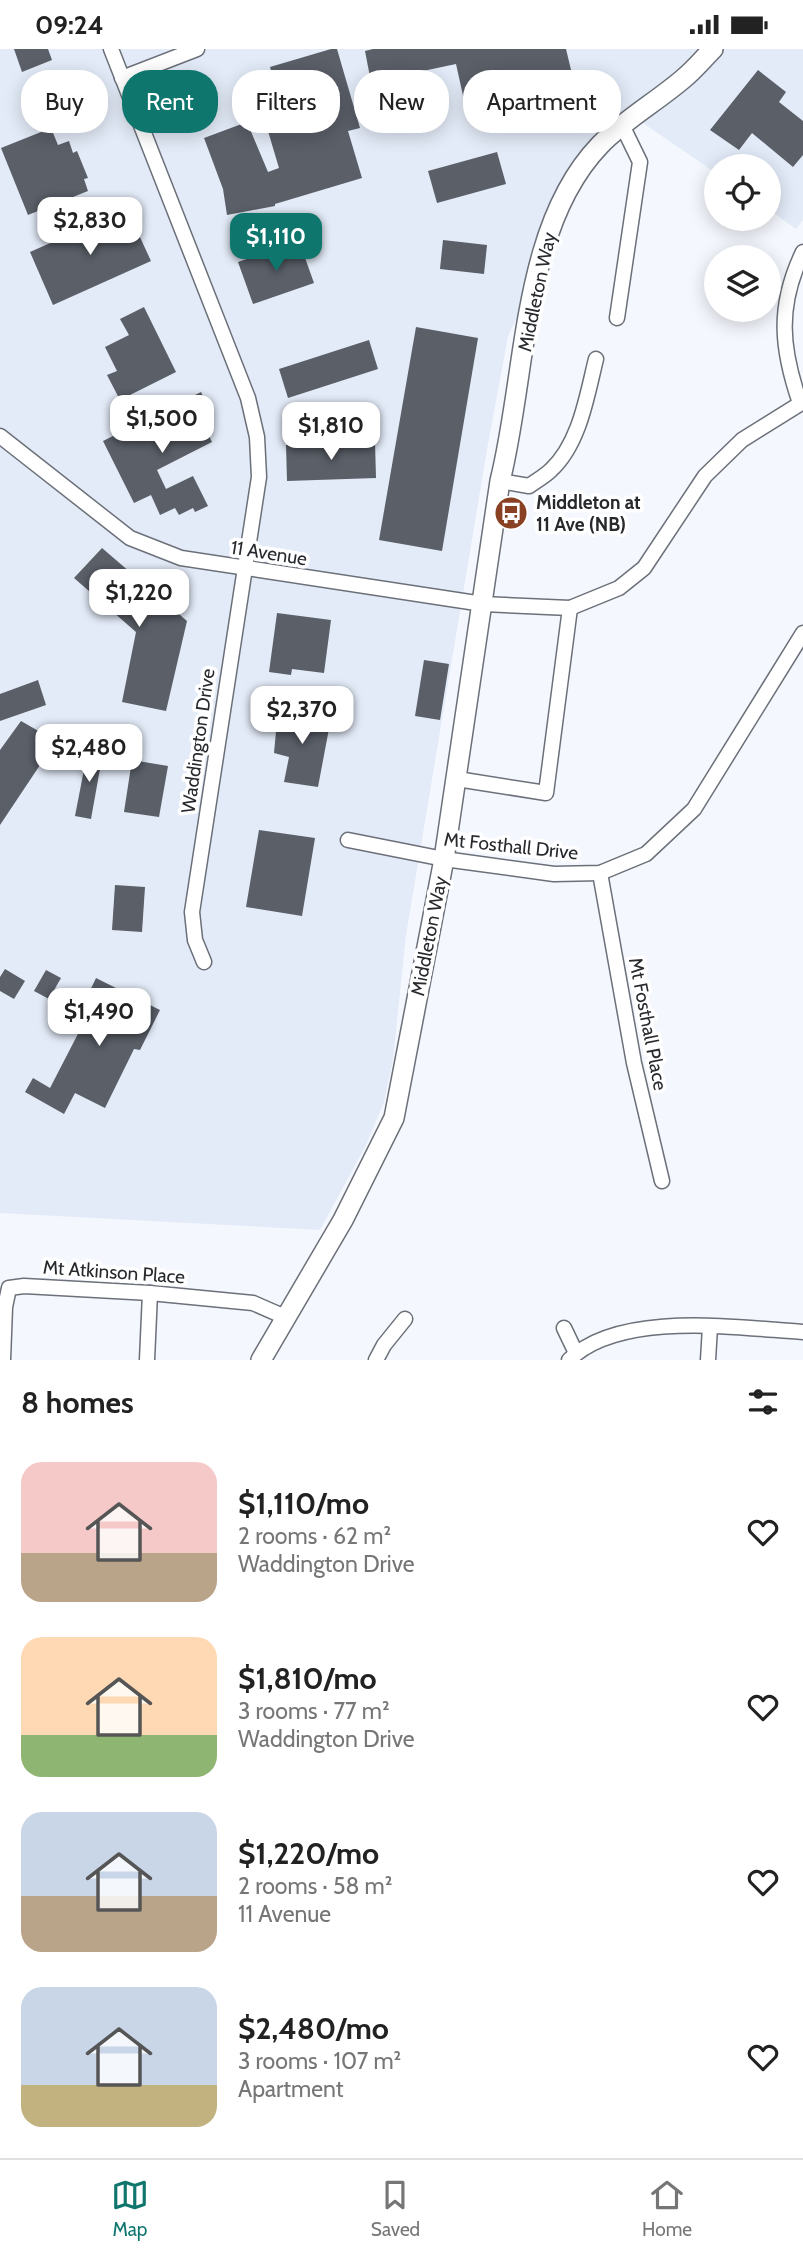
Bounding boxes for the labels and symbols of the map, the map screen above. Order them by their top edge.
pin: $2,830 [33,197,147,257]
pin: $1,110 [219,213,333,273]
street label: Middleton Way [513,230,561,354]
pin: $1,500 [105,395,219,455]
pin: $1,810 [274,403,388,462]
place label: Middleton at 11 Ave (NB) [536,491,641,536]
bus stop icon: Middleton at 11 Ave (NB) [492,494,530,532]
street label: 11 Avenue [229,536,309,570]
pin: $1,220 [82,569,196,629]
street label: Waddington Drive [176,667,220,815]
pin: $2,370 [245,687,359,746]
pin: $2,480 [32,725,146,784]
street label: Mt Fosthall Drive [443,828,580,865]
street label: Middleton Way [406,874,452,998]
street label: Mt Fosthall Place [624,956,672,1093]
pin: $1,490 [42,989,156,1048]
street label: Mt Atkinson Place [42,1256,186,1288]

